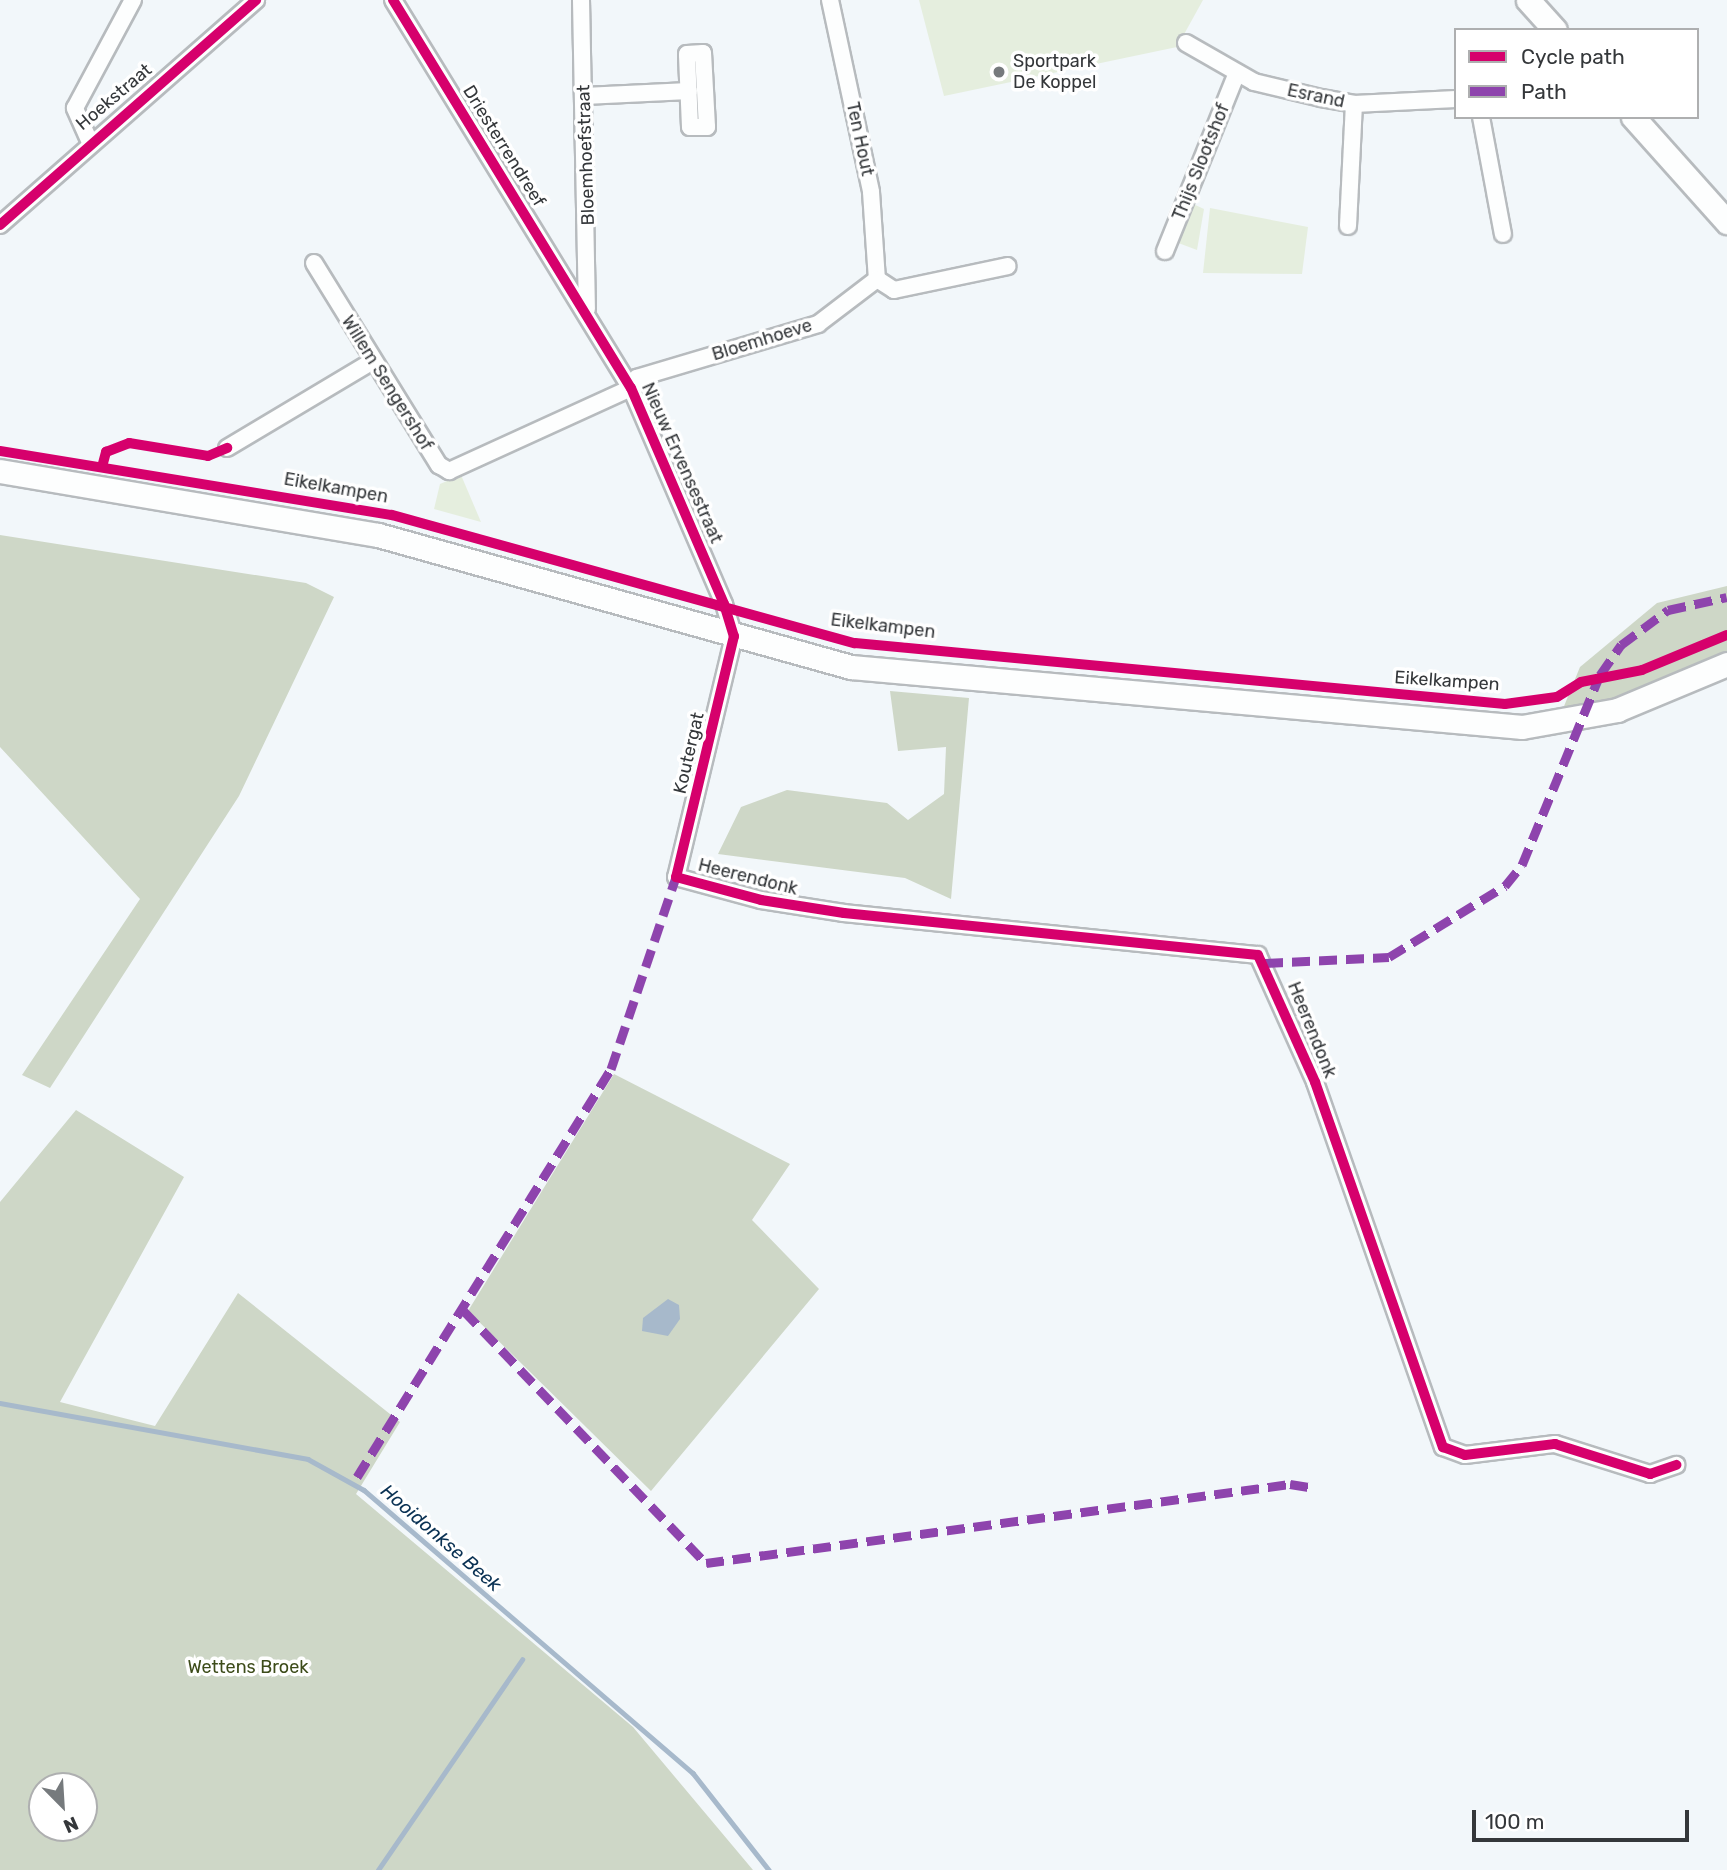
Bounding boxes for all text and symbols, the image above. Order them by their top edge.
legend [1454,28,1699,119]
text: Cycle path [1521,44,1625,69]
place label: Sportpark De Koppel [1013,51,1096,94]
street label: Hoekstraat [72,59,156,135]
marker: Sportpark De Koppel [991,64,1007,80]
street label: Esrand [1285,79,1347,113]
text: Path [1521,79,1567,104]
street label: Driesterrendreef [458,81,550,211]
street label: Bloemhoefstraat [573,84,599,226]
street label: Ten Hout [842,100,878,178]
street label: Thijs Slootshof [1168,100,1234,224]
street label: Willem Sengershof [337,311,437,455]
street label: Bloemhoeve [709,315,815,365]
street label: Nieuw Ervensestraat [637,379,727,547]
street label: Eikelkampen [282,468,390,508]
street label: Eikelkampen [829,609,937,643]
street label: Eikelkampen [1394,667,1500,695]
street label: Koutergat [669,710,709,796]
street label: Heerendonk [696,854,800,900]
street label: Heerendonk [1283,979,1341,1081]
water label: Hooidonkse Beek [376,1480,506,1596]
park label: Wettens Broek [187,1656,309,1678]
north arrow [28,1772,98,1842]
scale bar [1475,1797,1692,1841]
text: 100 m [1485,1809,1544,1834]
text: N [60,1812,82,1838]

